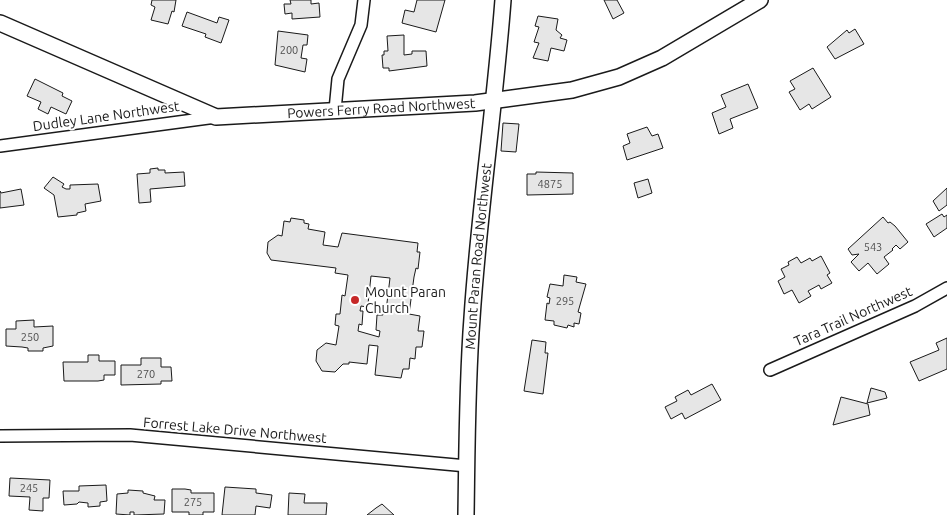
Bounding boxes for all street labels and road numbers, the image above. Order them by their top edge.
street label: Powers Ferry Road Northwest [287,95,476,121]
street label: Dudley Lane Northwest [32,98,181,134]
street label: Mount Paran Road Northwest [462,162,495,350]
street label: Tara Trail Northwest [792,283,915,349]
street label: Forrest Lake Drive Northwest [143,414,328,446]

